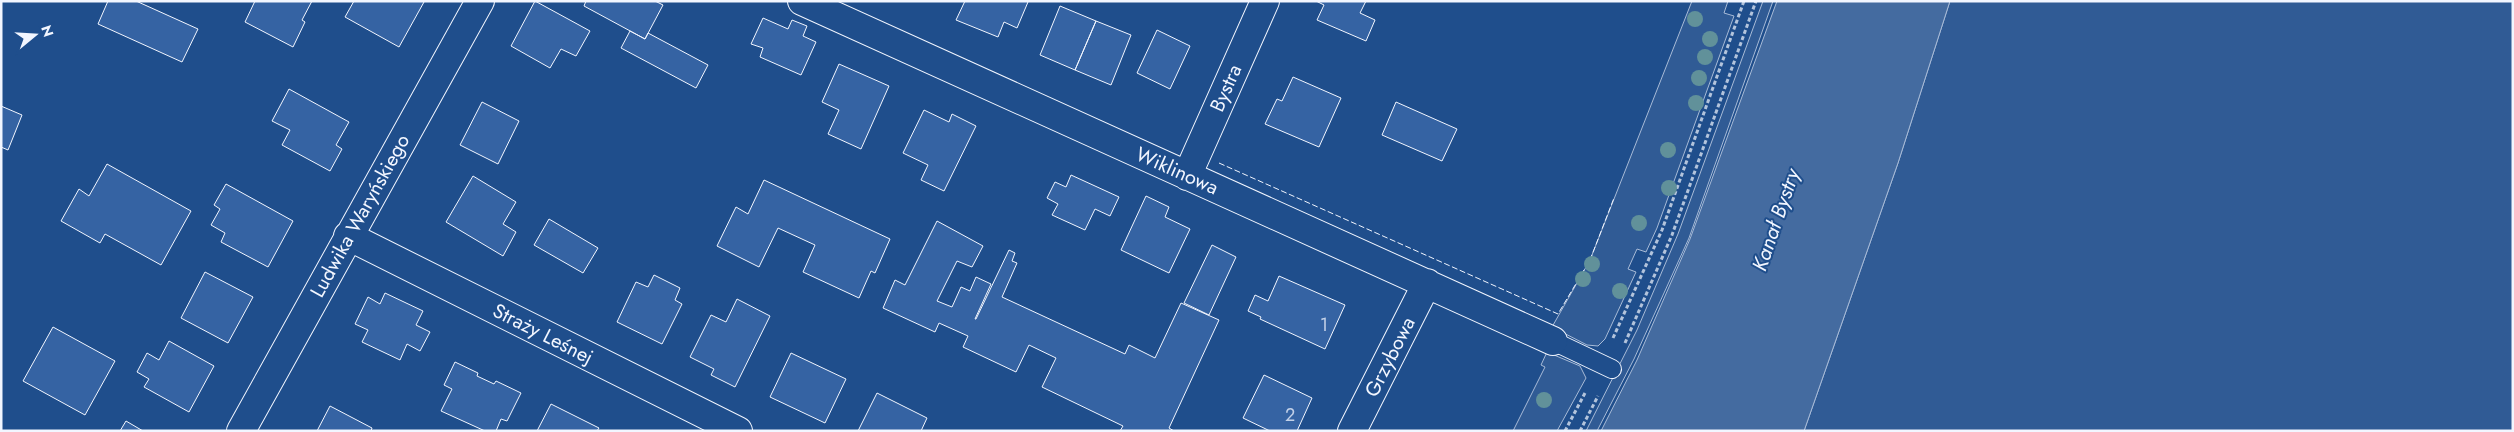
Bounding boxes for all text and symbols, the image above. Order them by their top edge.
north arrow [10,10,60,60]
text: N [36,23,59,39]
street label: Bystra [1203,60,1249,116]
street label: Ludwika Waryńskiego [303,129,417,303]
street label: Wiklinowa [1131,140,1223,202]
water label: Kanał Bystry [1744,163,1808,275]
street label: Straży Leśnej [488,296,598,372]
house number: 1 [1320,312,1328,338]
street label: Grzybowa [1357,312,1423,402]
house number: 2 [1285,402,1295,428]

